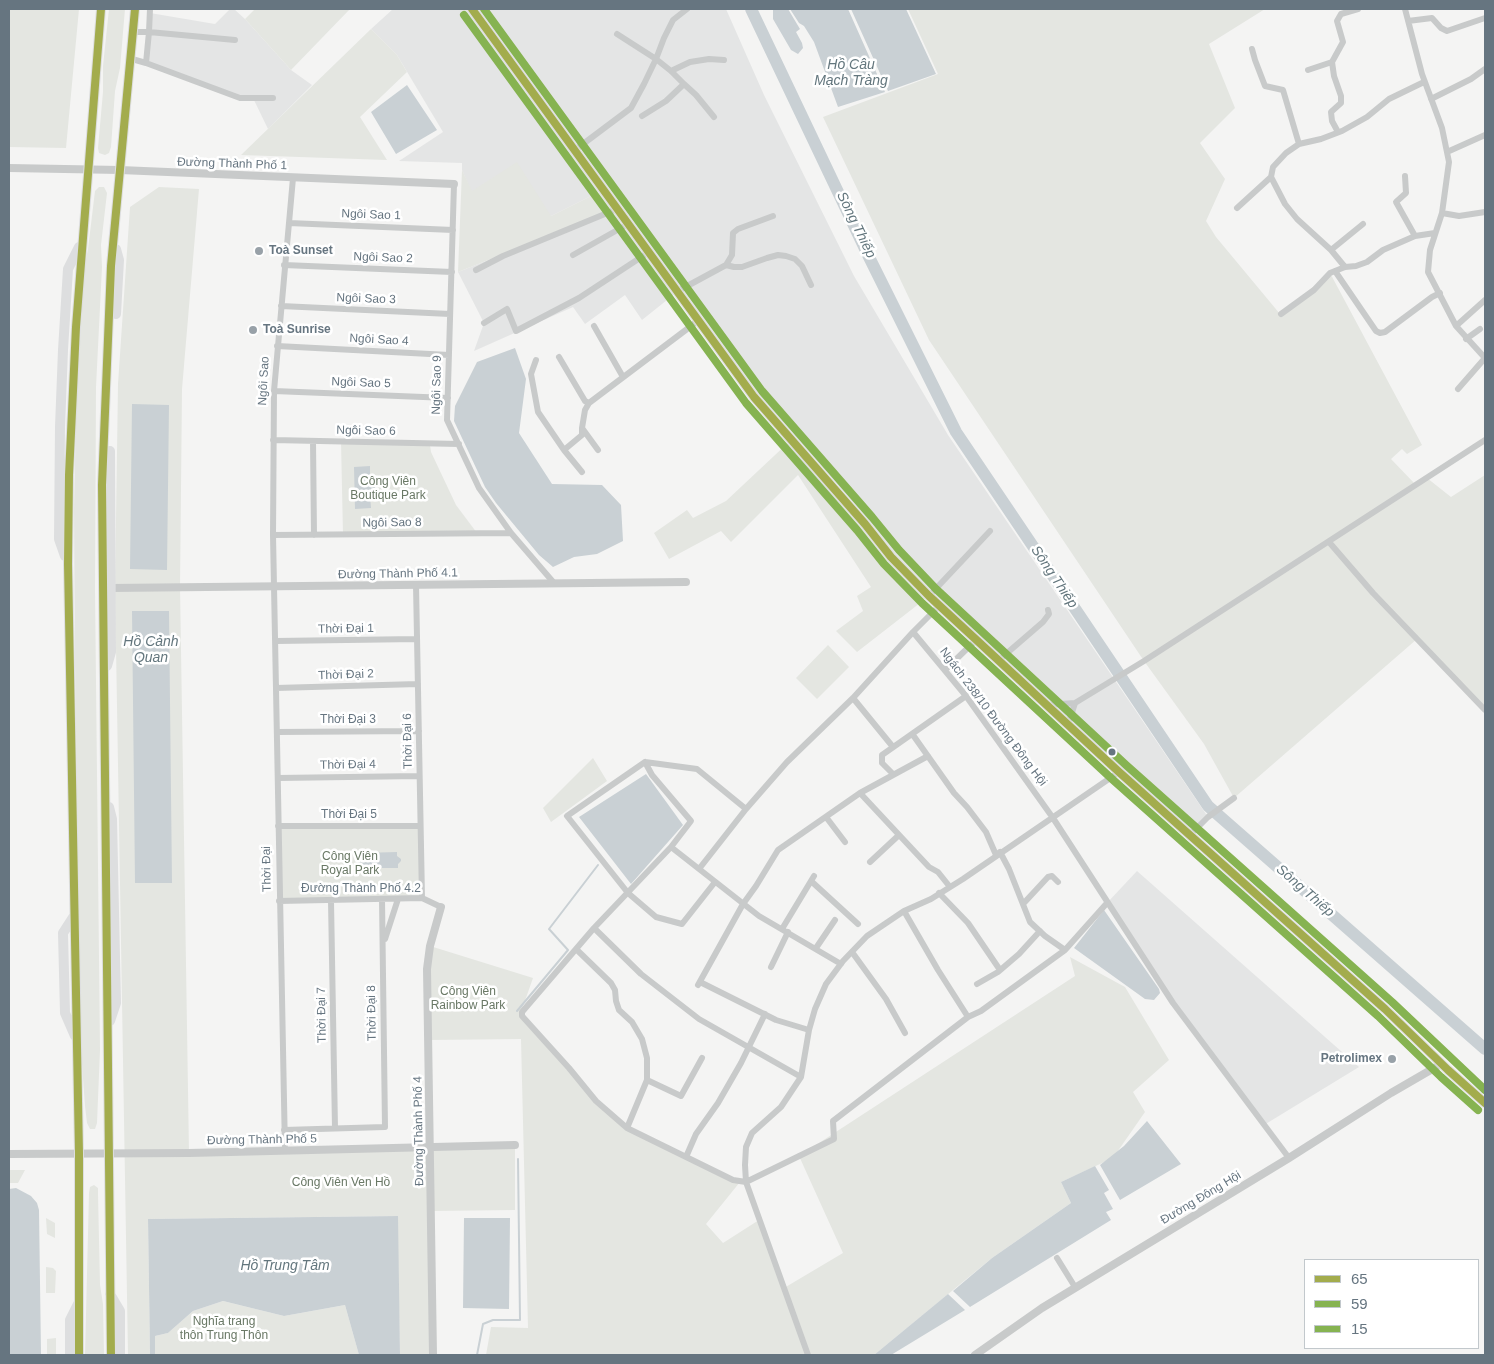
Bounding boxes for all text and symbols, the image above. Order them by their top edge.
water label: Hồ Câu Mạch Tràng [814,57,888,90]
street label: Đường Thành Phố 1 [177,155,287,173]
water label: Sông Thiếp [833,189,879,261]
street label: Ngôi Sao 1 [341,207,401,223]
place label: Toà Sunset [269,244,333,258]
marker: Toà Sunset [253,245,265,257]
street label: Ngôi Sao 2 [353,250,413,266]
street label: Ngôi Sao 3 [336,291,396,307]
place label: Toà Sunrise [263,323,331,337]
marker: Toà Sunrise [247,324,259,336]
street label: Ngôi Sao 4 [349,331,409,349]
street label: Ngôi Sao 9 [429,355,445,415]
street label: Ngôi Sao [256,356,272,406]
street label: Ngôi Sao 5 [331,375,391,391]
street label: Ngôi Sao 6 [336,423,396,439]
park label: Công Viên Boutique Park [350,475,426,503]
street label: Ngôi Sao 8 [362,515,422,531]
water label: Sông Thiếp [1027,543,1081,611]
street label: Đường Thành Phố 4.1 [338,566,458,582]
street label: Thời Đại 1 [318,621,374,637]
water label: Hồ Cảnh Quan [123,634,179,666]
street label: Ngách 238/10 Đường Đông Hội [936,645,1050,789]
street label: Thời Đại 2 [318,667,374,683]
street label: Thời Đại 3 [320,713,376,727]
street label: Thời Đại 6 [400,713,416,769]
unlabelled marker [1107,747,1117,757]
street label: Thời Đại 4 [320,757,376,773]
street label: Thời Đại 5 [321,808,377,822]
street label: Thời Đại [259,846,275,892]
park label: Công Viên Royal Park [321,850,379,878]
water label: Sông Thiếp [1272,861,1338,921]
street label: Đường Thành Phố 4.2 [301,882,421,896]
street label: Thời Đại 8 [364,985,380,1041]
park label: Công Viên Rainbow Park [431,985,505,1013]
street label: Thời Đại 7 [314,987,330,1043]
place label: Petrolimex [1321,1052,1382,1066]
marker: Petrolimex [1386,1053,1398,1065]
street label: Đường Thành Phố 4 [411,1076,427,1186]
street label: Đường Thành Phố 5 [207,1132,317,1148]
street label: Đường Đông Hội [1158,1168,1244,1228]
park label: Công Viên Ven Hồ [292,1176,390,1190]
water label: Hồ Trung Tâm [240,1258,330,1274]
legend [1304,1259,1479,1349]
text: 65 [1351,1270,1368,1287]
text: 59 [1351,1295,1368,1312]
park label: Nghĩa trang thôn Trung Thôn [180,1315,268,1343]
text: 15 [1351,1320,1368,1337]

